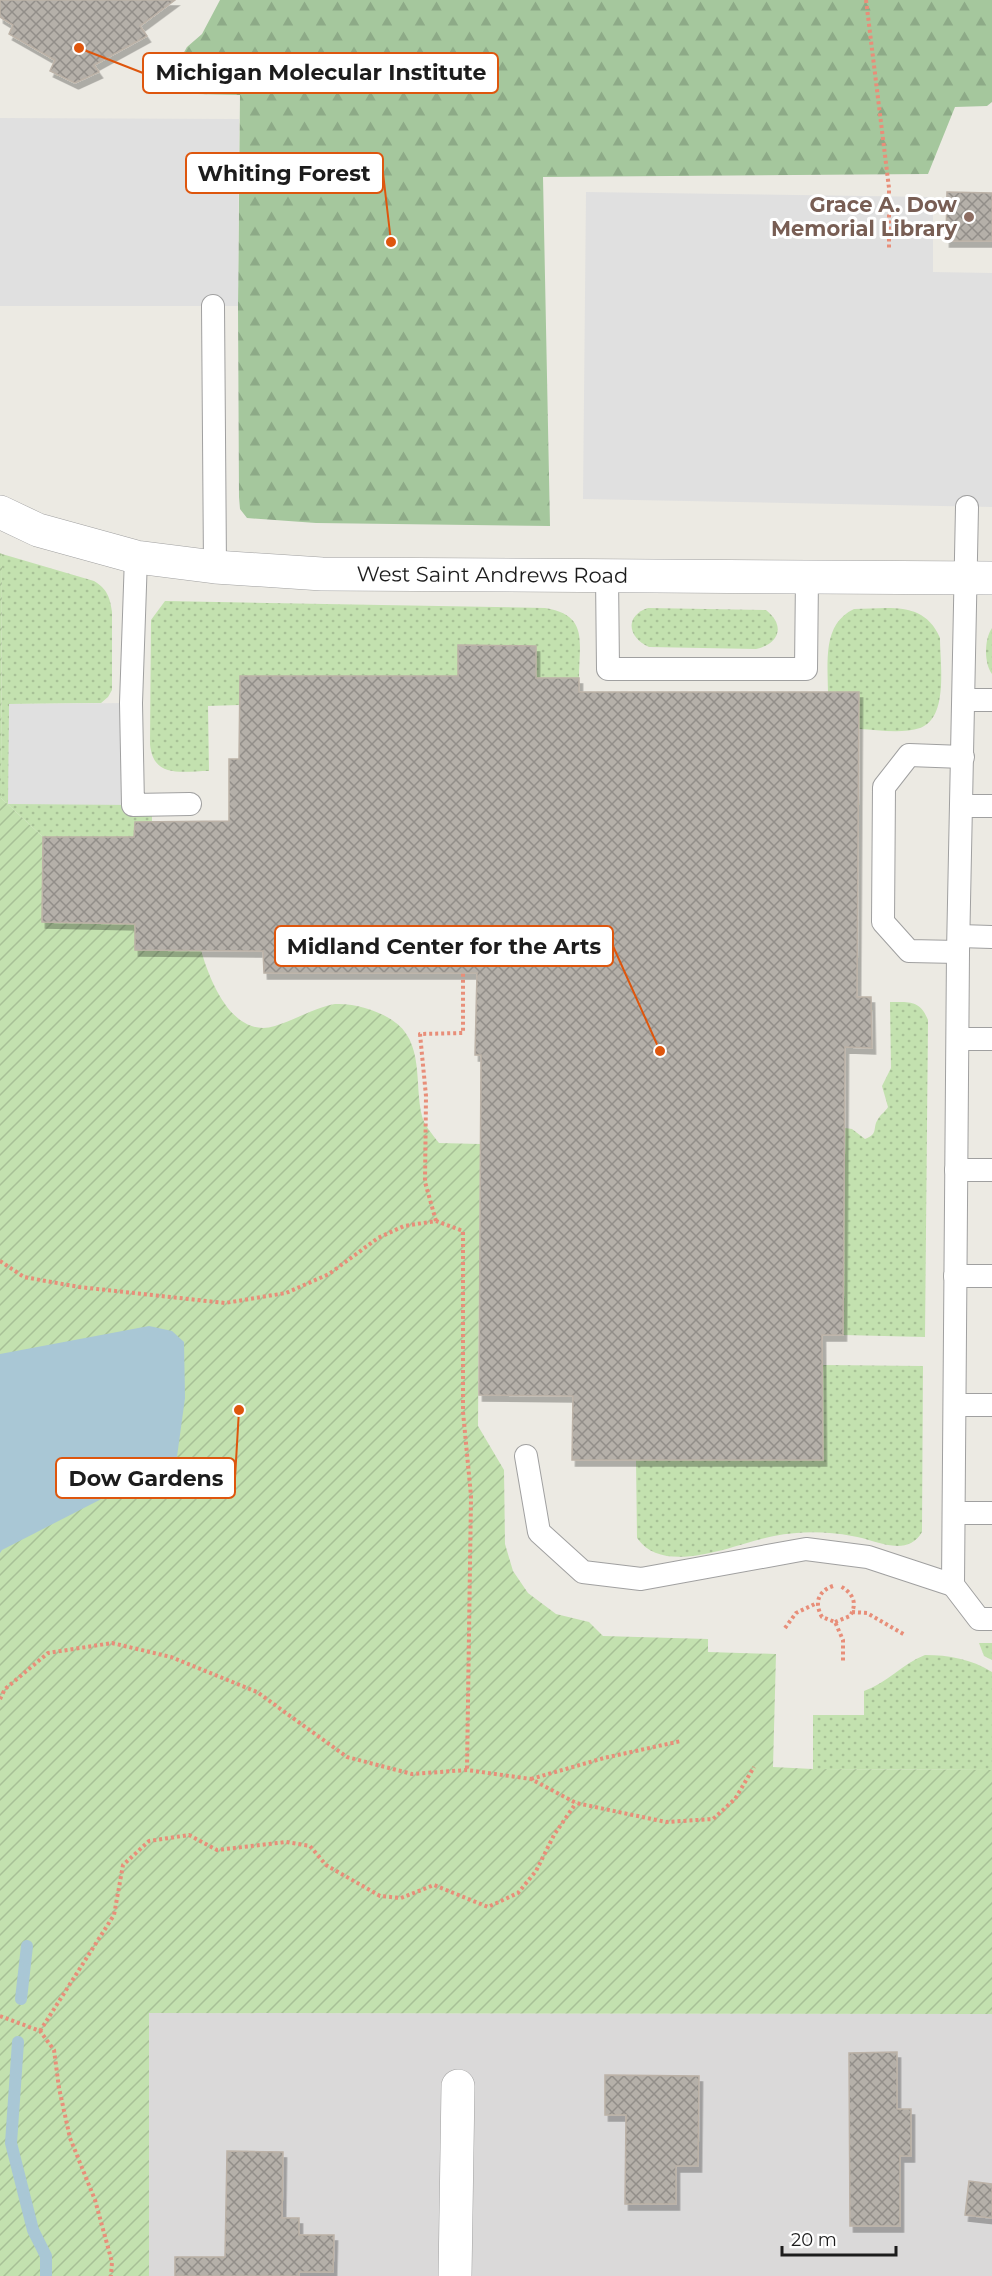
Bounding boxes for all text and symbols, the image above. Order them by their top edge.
callout: Michigan Molecular Institute [143,53,498,93]
text: Michigan Molecular Institute [156,59,487,86]
callout: Whiting Forest [186,153,383,193]
text: Whiting Forest [198,160,371,187]
place label: Grace A. Dow Memorial Library [771,192,957,241]
marker: Grace A. Dow Memorial Library [962,210,976,224]
street label: West Saint Andrews Road [357,561,628,588]
callout: Midland Center for the Arts [275,926,613,966]
text: Midland Center for the Arts [287,933,602,960]
callout: Dow Gardens [56,1458,235,1498]
text: Dow Gardens [69,1465,224,1492]
scale bar [782,2219,896,2257]
text: 20 m [791,2229,837,2251]

